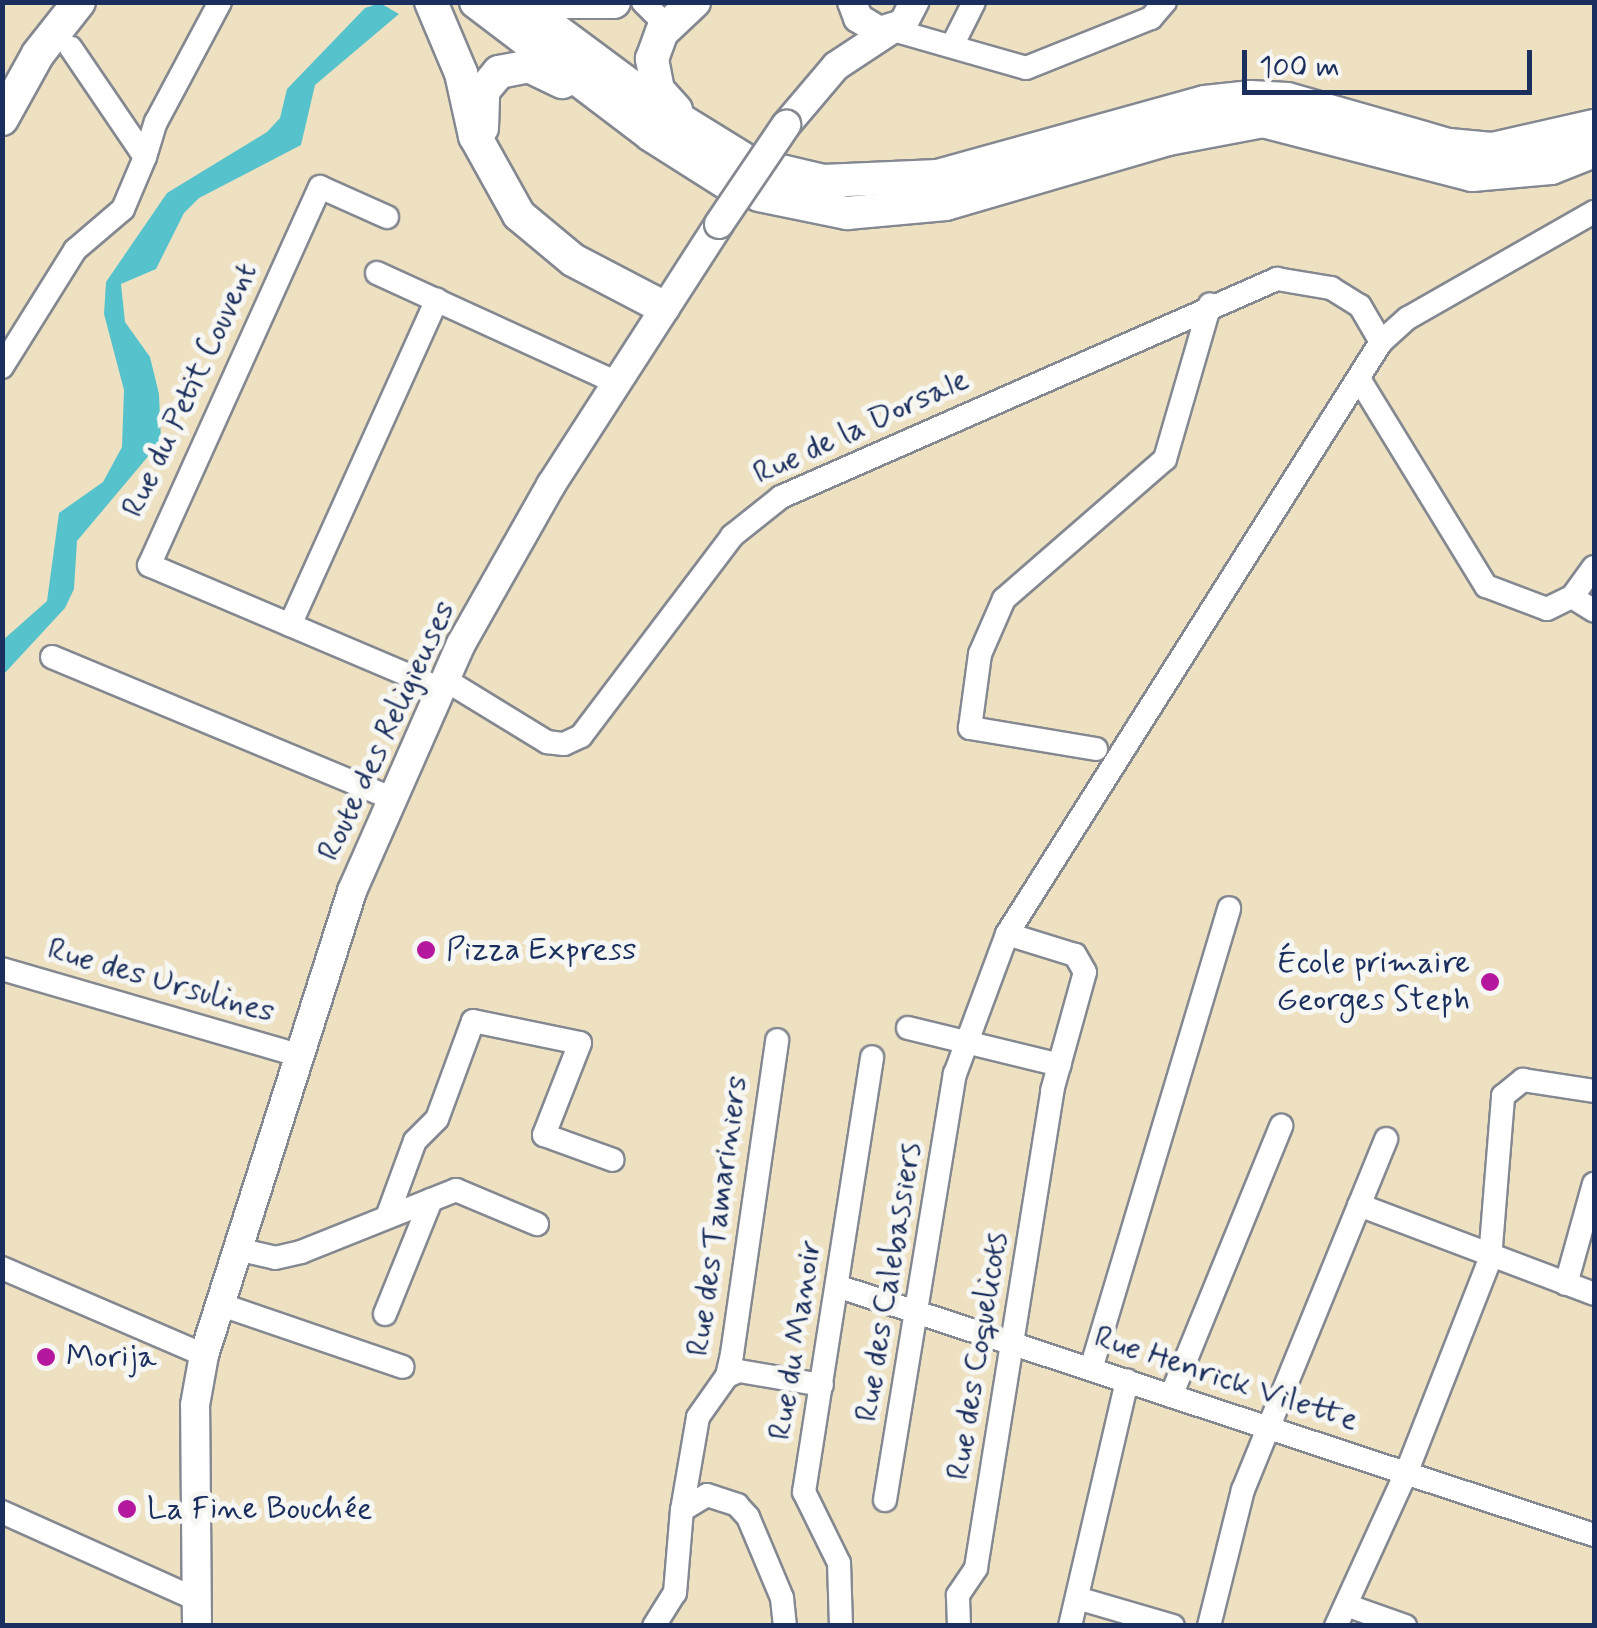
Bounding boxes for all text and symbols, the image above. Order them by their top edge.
scale bar [1247,30,1537,92]
text: 100 m [1259,48,1340,87]
street label: Rue du Petit Couvent [110,249,270,531]
street label: Rue de la Dorsale [749,361,973,493]
street label: Route des Religieuses [310,595,464,867]
street label: Rue des Ursulines [43,930,279,1032]
place label: Pizza Express [446,931,637,969]
marker: Pizza Express [415,939,437,961]
place label: École primaire Georges Steph [1273,945,1470,1020]
marker: École primaire Georges Steph [1479,971,1501,993]
street label: Rue des Tamariniers [680,1079,756,1353]
street label: Rue des Calebassiers [848,1137,930,1427]
street label: Rue des Coquelicots [939,1227,1017,1485]
street label: Rue du Manoir [762,1242,830,1438]
street label: Rue Henrick Vilette [1091,1319,1361,1439]
place label: Morija [66,1338,157,1376]
marker: Morija [35,1346,57,1368]
place label: La Fine Bouchée [147,1490,363,1528]
marker: La Fine Bouchée [116,1498,138,1520]

